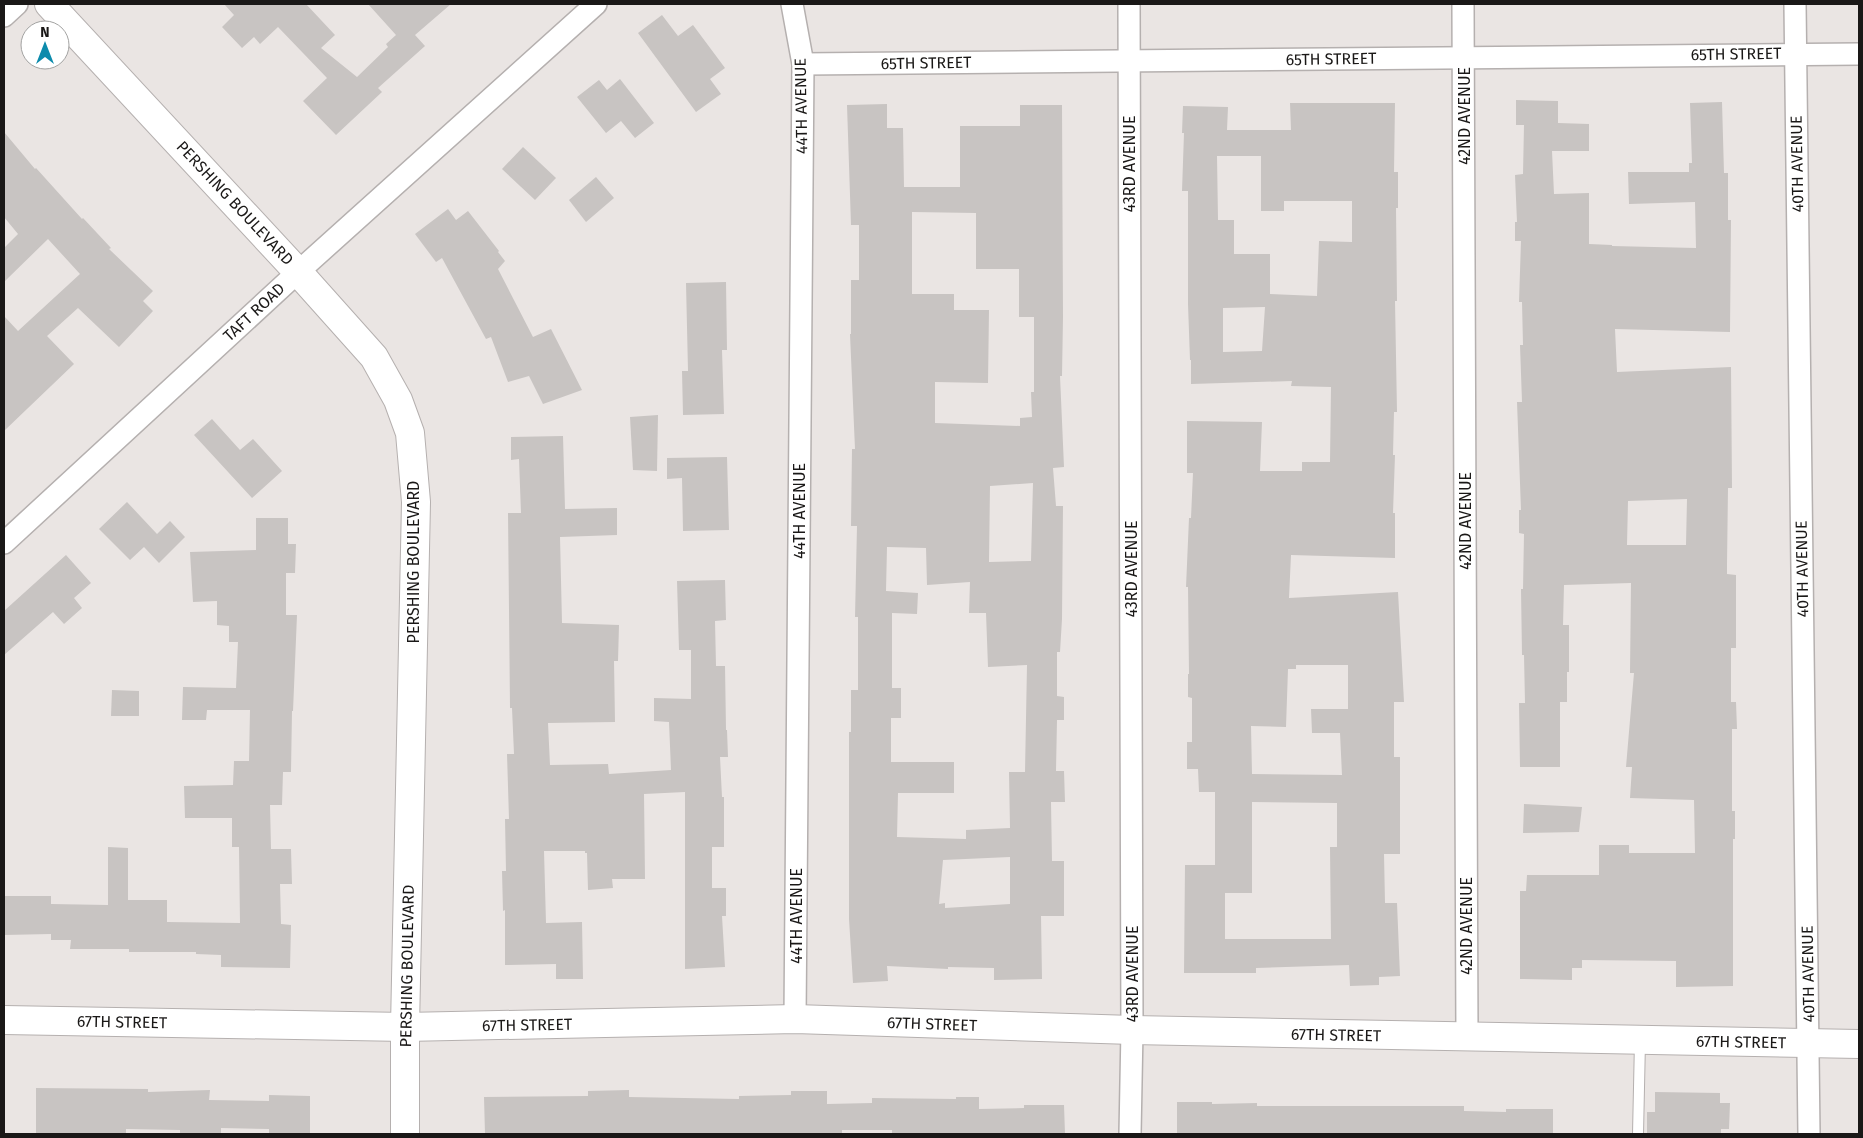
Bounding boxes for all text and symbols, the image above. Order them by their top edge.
north arrow [20,20,70,70]
text: N [40,24,50,41]
street label: 65TH STREET [1690,44,1782,64]
street label: 65TH STREET [1285,49,1377,69]
street label: 65TH STREET [880,53,972,73]
street label: 44TH AVENUE [791,58,811,154]
street label: 42ND AVENUE [1455,67,1474,165]
street label: 40TH AVENUE [1787,115,1807,213]
street label: 43RD AVENUE [1120,116,1139,212]
street label: PERSHING BOULEVARD [173,137,297,269]
street label: TAFT ROAD [219,279,289,345]
street label: 44TH AVENUE [790,463,809,559]
street label: 42ND AVENUE [1456,472,1475,570]
street label: PERSHING BOULEVARD [404,481,423,643]
street label: 40TH AVENUE [1792,520,1812,618]
street label: 43RD AVENUE [1122,521,1141,617]
street label: 44TH AVENUE [787,868,806,964]
street label: 42ND AVENUE [1457,877,1476,975]
street label: PERSHING BOULEVARD [396,884,418,1048]
street label: 40TH AVENUE [1798,925,1818,1023]
street label: 43RD AVENUE [1123,926,1142,1022]
street label: 67TH STREET [77,1012,168,1032]
street label: 67TH STREET [887,1013,978,1035]
street label: 67TH STREET [482,1015,573,1035]
street label: 67TH STREET [1291,1025,1382,1045]
street label: 67TH STREET [1696,1032,1787,1052]

